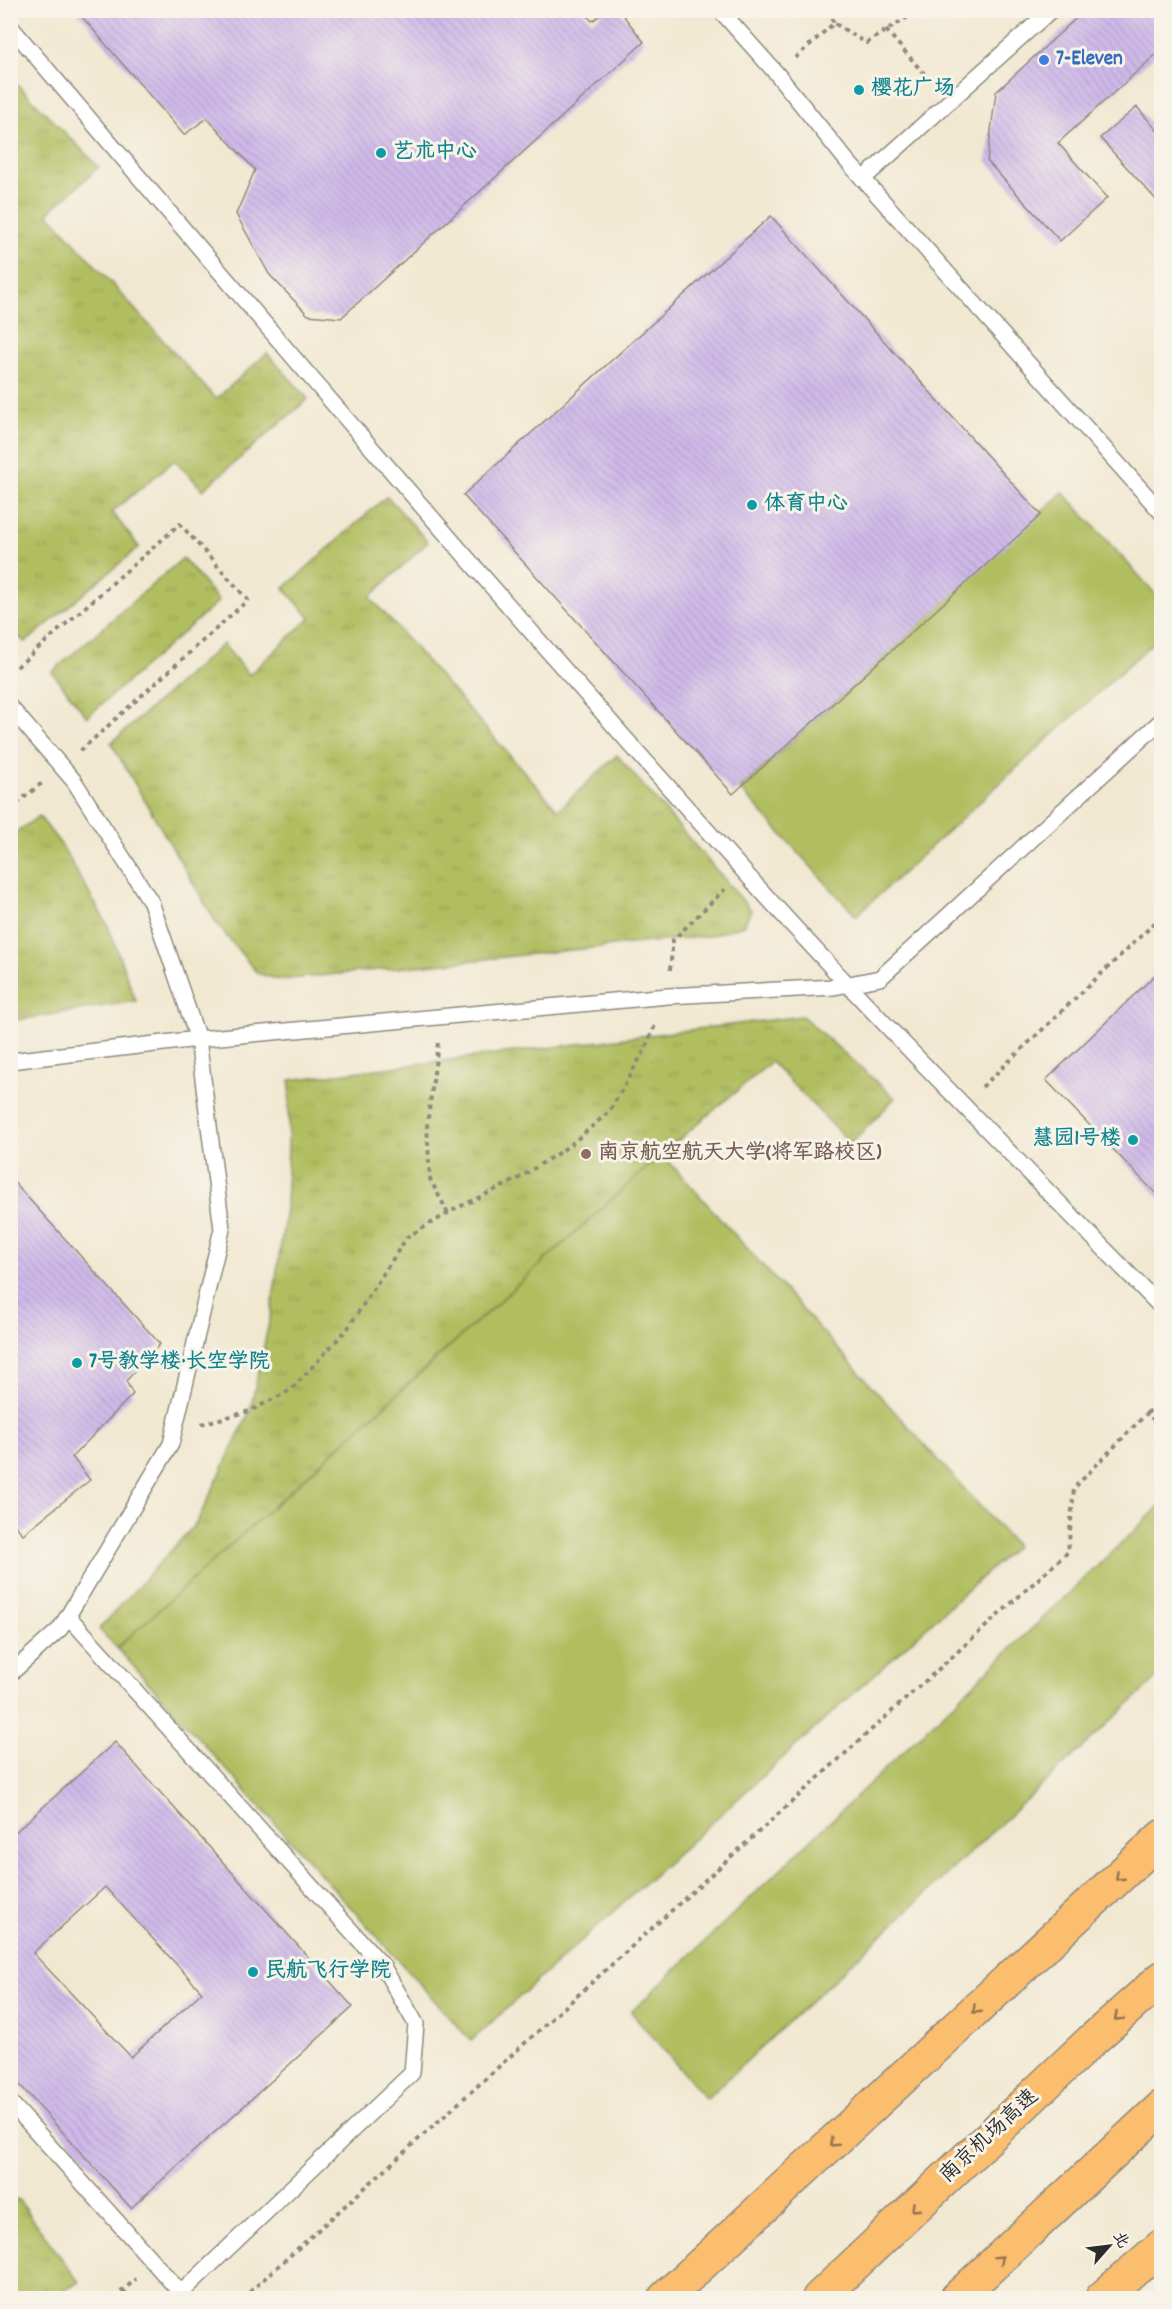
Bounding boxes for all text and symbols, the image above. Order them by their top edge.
place label: 7-Eleven [1056,45,1123,75]
marker: 7-Eleven [1037,53,1051,67]
place label: 樱花广场 [871,75,955,105]
marker: 樱花广场 [852,83,866,97]
place label: 艺术中心 [393,138,477,168]
marker: 艺术中心 [374,146,388,160]
place label: 体育中心 [764,490,848,520]
marker: 体育中心 [745,498,759,512]
place label: 慧园1号楼 [1032,1125,1121,1155]
marker: 慧园1号楼 [1126,1133,1140,1147]
place label: 南京航空航天大学(将军路校区) [598,1139,882,1169]
marker: 南京航空航天大学(将军路校区) [579,1147,593,1161]
place label: 7号教学楼·长空学院 [89,1348,270,1378]
marker: 7号教学楼·长空学院 [70,1356,84,1370]
one-way arrow [1115,1870,1125,1881]
place label: 民航飞行学院 [265,1957,391,1987]
marker: 民航飞行学院 [246,1965,260,1979]
one-way arrow [972,2003,983,2014]
one-way arrow [1114,2010,1125,2021]
street label: 南京机场高速 [934,2083,1046,2191]
one-way arrow [830,2136,840,2147]
one-way arrow [911,2201,921,2212]
north arrow [1079,2216,1139,2276]
text: 北 [1106,2228,1134,2253]
one-way arrow [992,2255,1003,2266]

